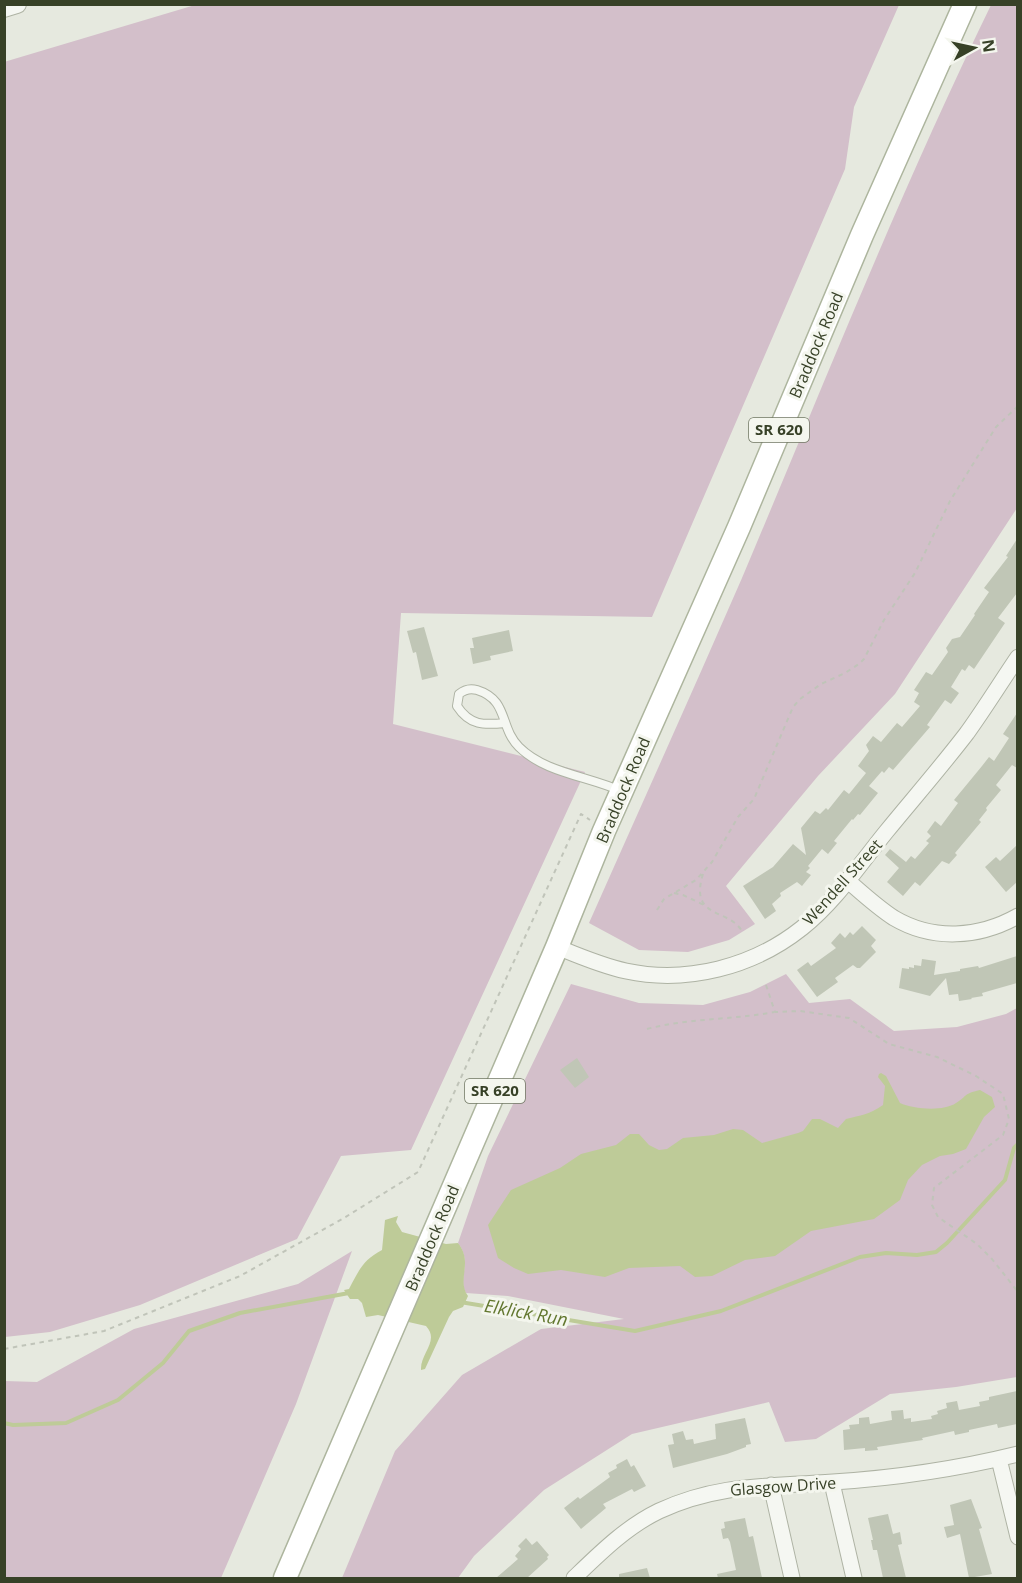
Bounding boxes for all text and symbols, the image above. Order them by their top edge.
north arrow [944,18,1004,78]
text: N [977,38,1001,54]
street label: Braddock Road [784,289,848,401]
road number: SR 620 [749,418,809,442]
street label: Braddock Road [591,734,655,846]
street label: Wendell Street [797,834,887,930]
road number: SR 620 [465,1079,525,1103]
street label: Braddock Road [400,1182,464,1294]
water label: Elklick Run [483,1293,570,1331]
street label: Glasgow Drive [729,1471,837,1501]

